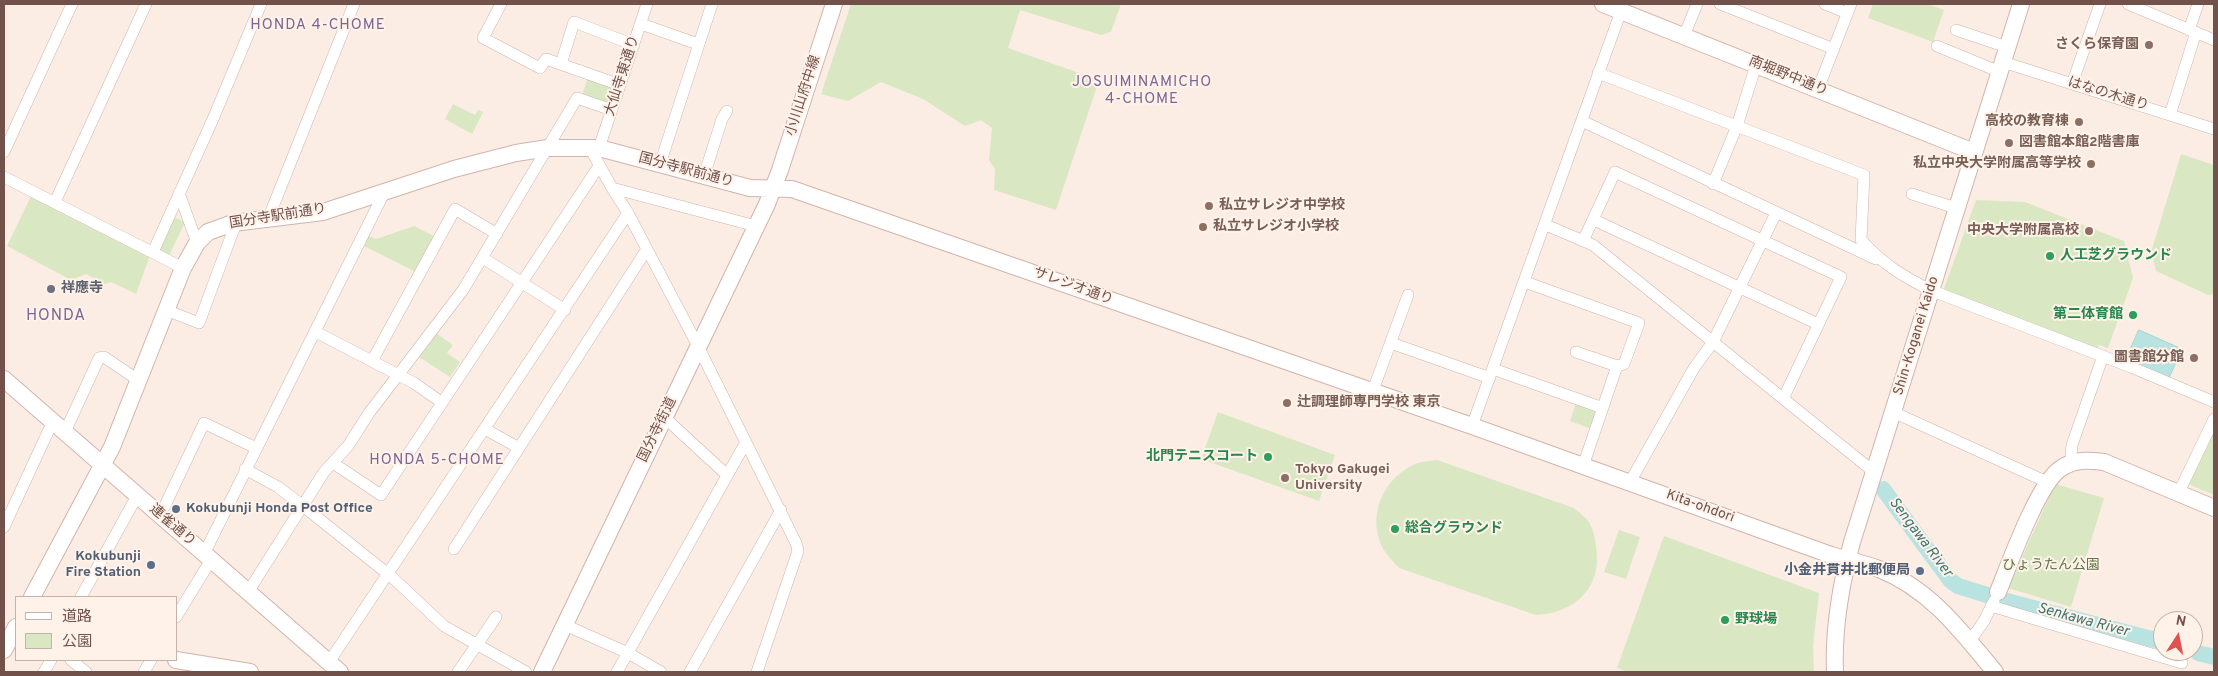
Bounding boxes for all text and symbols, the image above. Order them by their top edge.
district label: HONDA 4-CHOME [249,17,387,35]
street label: 大仙寺東通り [602,33,644,119]
place label: さくら保育園 [2055,37,2139,53]
marker: さくら保育園 [2143,39,2155,51]
street label: 小川山府中線 [783,53,825,139]
street label: 南堀野中通り [1746,53,1830,101]
district label: JOSUIMINAMICHO 4-CHOME [1070,74,1214,109]
street label: はなの木通り [2065,75,2151,115]
place label: 高校の教育棟 [1985,114,2069,130]
marker: 高校の教育棟 [2073,116,2085,128]
place label: 図書館本館2階書庫 [2019,135,2140,151]
marker: 図書館本館2階書庫 [2003,137,2015,149]
street label: 国分寺駅前通り [636,150,736,192]
place label: 私立中央大学附属高等学校 [1913,156,2081,172]
marker: 私立中央大学附属高等学校 [2085,158,2097,170]
place label: 私立サレジオ中学校 [1219,198,1345,214]
marker: 私立サレジオ中学校 [1203,200,1215,212]
street label: 国分寺駅前通り [228,201,328,233]
place label: 私立サレジオ小学校 [1213,219,1339,235]
marker: 私立サレジオ小学校 [1197,221,1209,233]
place label: 中央大学附属高校 [1967,223,2079,239]
marker: 中央大学附属高校 [2083,225,2095,237]
place label: 人工芝グラウンド [2060,248,2172,264]
marker: 人工芝グラウンド [2044,250,2056,262]
street label: サレジオ通り [1031,265,1115,309]
street label: Shin-Koganei Kaido [1891,274,1943,398]
place label: 祥應寺 [61,281,103,297]
marker: 祥應寺 [45,283,57,295]
district label: HONDA [25,307,87,327]
place label: 第二体育館 [2053,307,2123,323]
marker: 第二体育館 [2127,309,2139,321]
place label: 圖書館分館 [2114,350,2184,366]
marker: 圖書館分館 [2188,352,2200,364]
street label: 国分寺街道 [635,395,681,465]
place label: 辻調理師専門学校 東京 [1297,395,1440,411]
marker: 辻調理師専門学校 東京 [1281,397,1293,409]
place label: 北門テニスコート [1146,449,1258,465]
marker: 北門テニスコート [1262,451,1274,463]
district label: HONDA 5-CHOME [368,452,506,470]
place label: Tokyo Gakugei University [1295,462,1390,494]
marker: Tokyo Gakugei University [1279,472,1291,484]
street label: Kita-ohdori [1664,487,1736,527]
water label: Sengawa River [1884,494,1956,582]
street label: 連雀通り [145,501,199,551]
place label: Kokubunji Honda Post Office [186,501,373,517]
marker: Kokubunji Honda Post Office [170,503,182,515]
place label: 総合グラウンド [1405,521,1503,537]
marker: 総合グラウンド [1389,523,1401,535]
place label: Kokubunji Fire Station [66,549,141,582]
park label: ひょうたん公園 [2002,558,2100,574]
marker: Kokubunji Fire Station [145,559,157,571]
place label: 小金井貫井北郵便局 [1784,563,1910,579]
marker: 小金井貫井北郵便局 [1914,565,1926,577]
legend [15,596,178,661]
water label: Senkawa River [2035,600,2131,642]
text: 道路 [62,608,92,627]
north arrow [2153,611,2203,661]
place label: 野球場 [1735,612,1777,628]
text: N [2174,612,2187,631]
marker: 野球場 [1719,614,1731,626]
text: 公園 [62,633,92,652]

